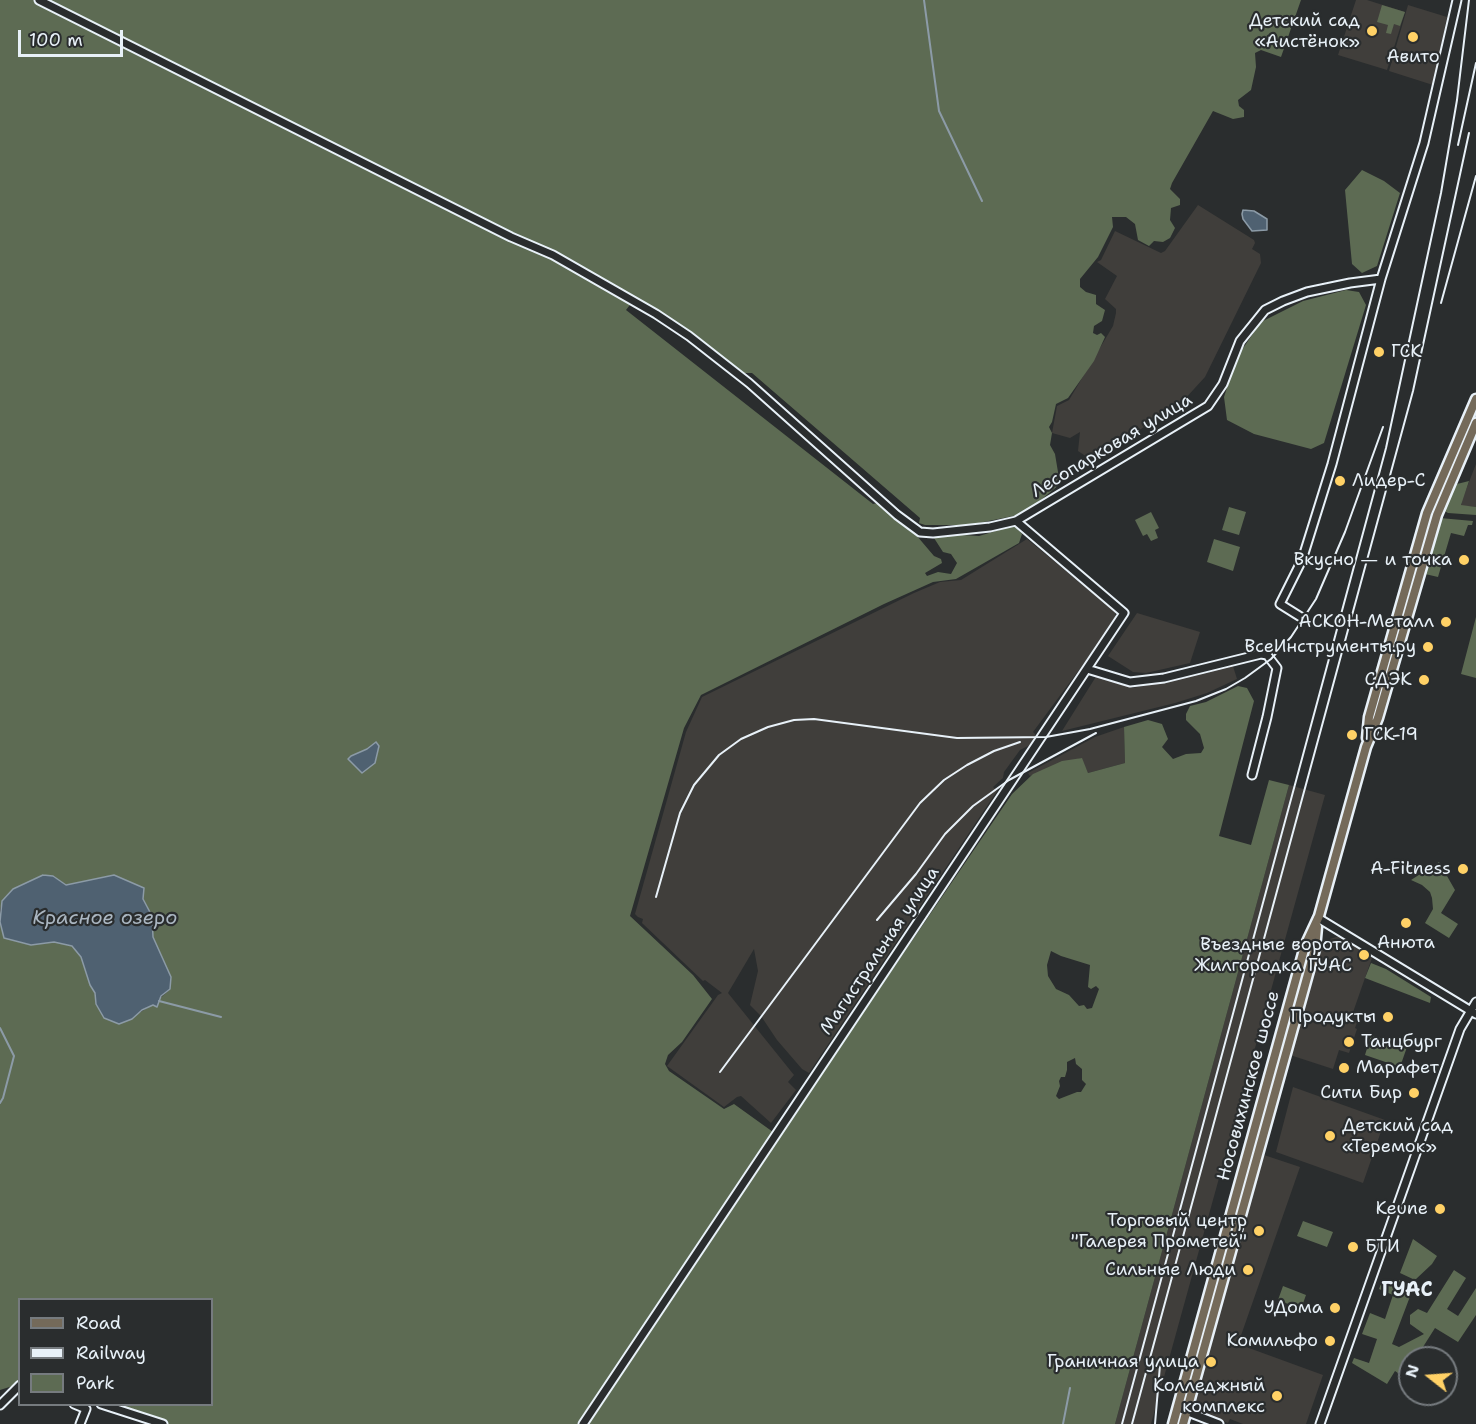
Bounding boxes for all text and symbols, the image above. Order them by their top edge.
place label: Детский сад «Аистёнок» [1249,10,1360,52]
scale bar [21,18,126,56]
marker: Детский сад «Аистёнок» [1365,24,1379,38]
text: 100 m [29,28,83,52]
marker: Авито [1406,30,1420,44]
place label: Авито [1386,46,1440,68]
place label: ГСК [1391,341,1422,363]
marker: ГСК [1372,345,1386,359]
street label: Лесопарковая улица [1028,389,1196,503]
place label: Лидер-С [1352,470,1426,492]
marker: Лидер-С [1333,474,1347,488]
place label: Вкусно — и точка [1294,549,1452,571]
marker: Вкусно — и точка [1457,553,1471,567]
place label: АСКОН-Металл [1299,611,1434,633]
marker: АСКОН-Металл [1439,615,1453,629]
place label: ВсеИнструменты.ру [1245,636,1416,658]
marker: ВсеИнструменты.ру [1421,640,1435,654]
place label: СДЭК [1365,669,1412,691]
marker: СДЭК [1417,673,1431,687]
place label: ГСК-19 [1364,724,1418,746]
marker: ГСК-19 [1345,728,1359,742]
place label: A-Fitness [1370,858,1451,880]
marker: A-Fitness [1456,862,1470,876]
street label: Магистральная улица [816,863,944,1039]
water label: Красное озеро [33,907,177,931]
marker: Анюта [1399,916,1413,930]
place label: Анюта [1377,932,1435,954]
place label: Въездные ворота Жилгородка ГУАС [1194,934,1352,976]
marker: Въездные ворота Жилгородка ГУАС [1357,948,1371,962]
street label: Носовихинское шоссе [1213,989,1285,1183]
place label: Продукты [1290,1006,1376,1028]
marker: Продукты [1381,1010,1395,1024]
place label: Танцбург [1361,1031,1442,1053]
marker: Танцбург [1342,1035,1356,1049]
place label: Марафет [1356,1057,1439,1079]
marker: Марафет [1337,1061,1351,1075]
place label: Сити Бир [1320,1082,1402,1104]
marker: Сити Бир [1407,1086,1421,1100]
place label: Детский сад «Теремок» [1342,1115,1453,1158]
marker: Детский сад «Теремок» [1323,1129,1337,1143]
place label: Keune [1376,1198,1428,1220]
marker: Keune [1433,1202,1447,1216]
place label: Торговый центр "Галерея Прометей" [1071,1210,1247,1252]
marker: Торговый центр "Галерея Прометей" [1252,1224,1266,1238]
place label: БТИ [1365,1236,1400,1258]
marker: БТИ [1346,1240,1360,1254]
place label: Сильные Люди [1105,1259,1236,1281]
marker: Сильные Люди [1241,1263,1255,1277]
district label: ГУАС [1381,1279,1433,1303]
place label: УДома [1264,1297,1323,1319]
legend [18,1298,213,1406]
marker: УДома [1328,1301,1342,1315]
text: Road [76,1311,121,1335]
place label: Комильфо [1226,1330,1318,1352]
marker: Комильфо [1323,1334,1337,1348]
text: Railway [76,1341,146,1365]
north arrow [1398,1346,1458,1406]
place label: Граничная улица [1047,1351,1199,1373]
marker: Граничная улица [1204,1355,1218,1369]
text: N [1400,1362,1424,1380]
text: Park [76,1371,115,1395]
place label: Колледжный комплекс [1153,1375,1265,1418]
marker: Колледжный комплекс [1270,1389,1284,1403]

